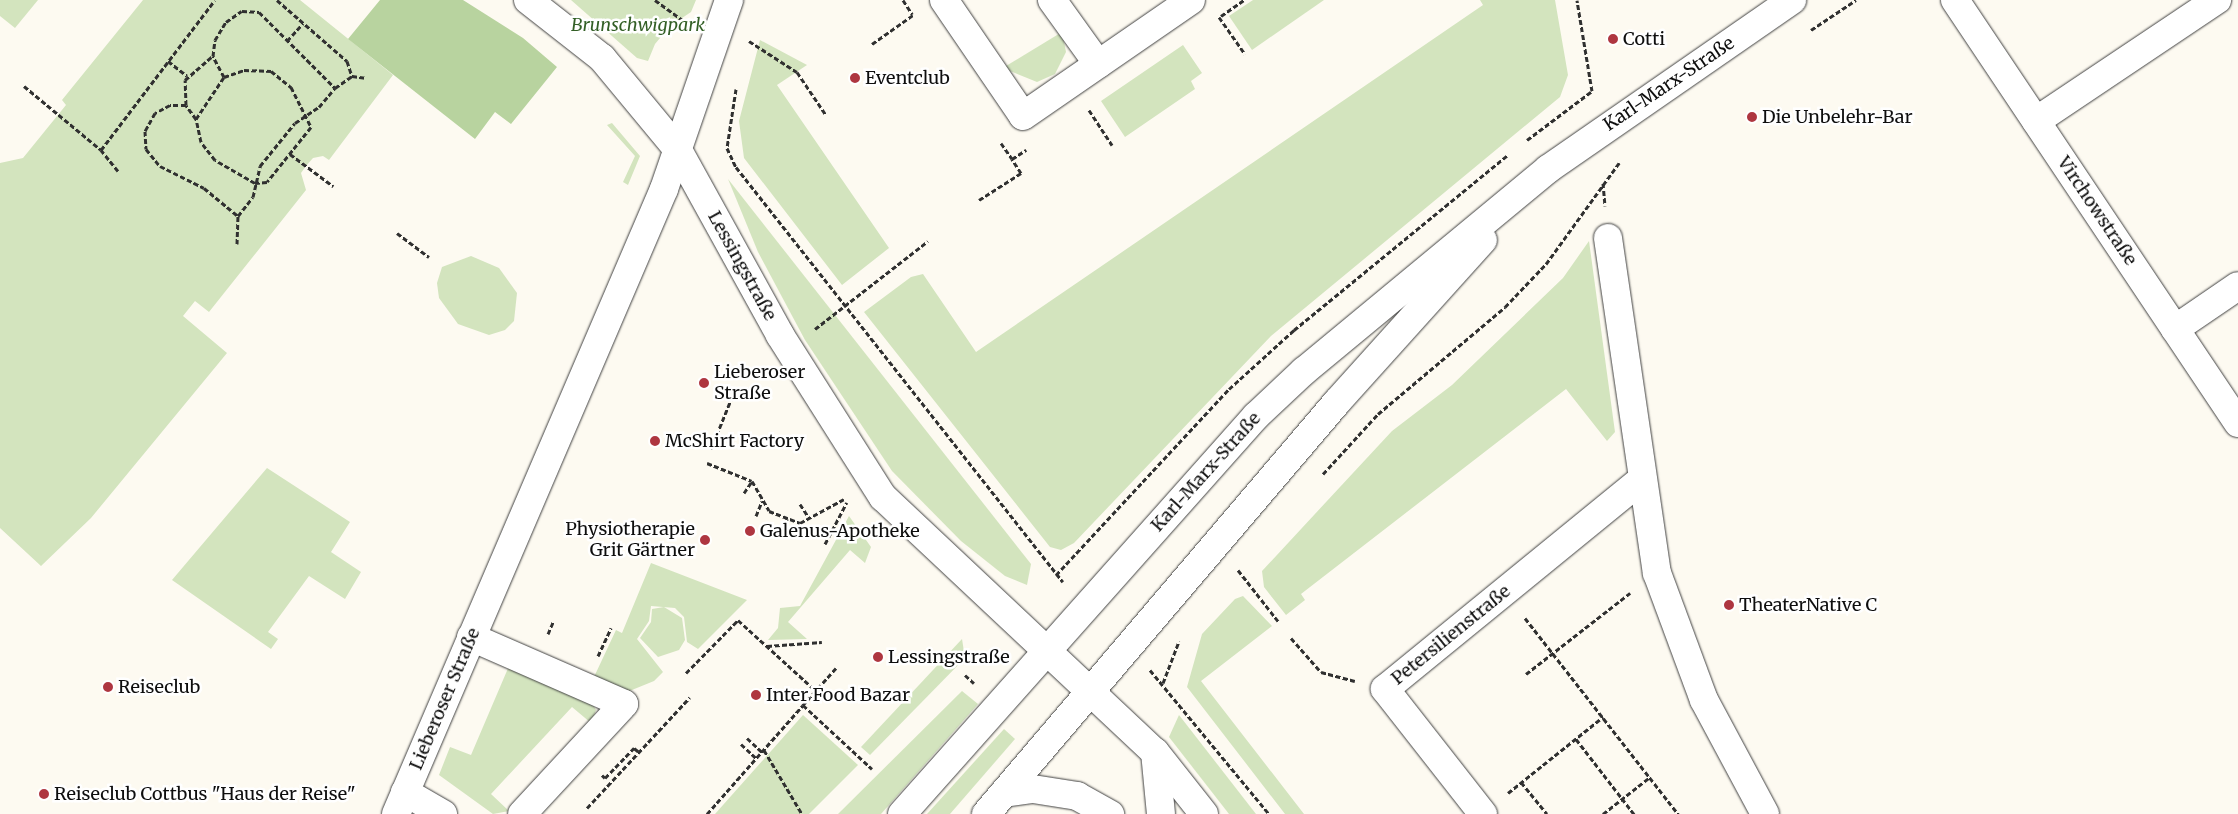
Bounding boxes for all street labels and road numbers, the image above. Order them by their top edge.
street label: Karl-Marx-Straße [1600,32,1738,136]
street label: Virchowstraße [2053,152,2141,270]
street label: Lessingstraße [703,208,781,324]
street label: Karl-Marx-Straße [1147,408,1265,536]
street label: Petersilienstraße [1387,580,1515,690]
street label: Lieberoser Straße [405,625,485,773]

